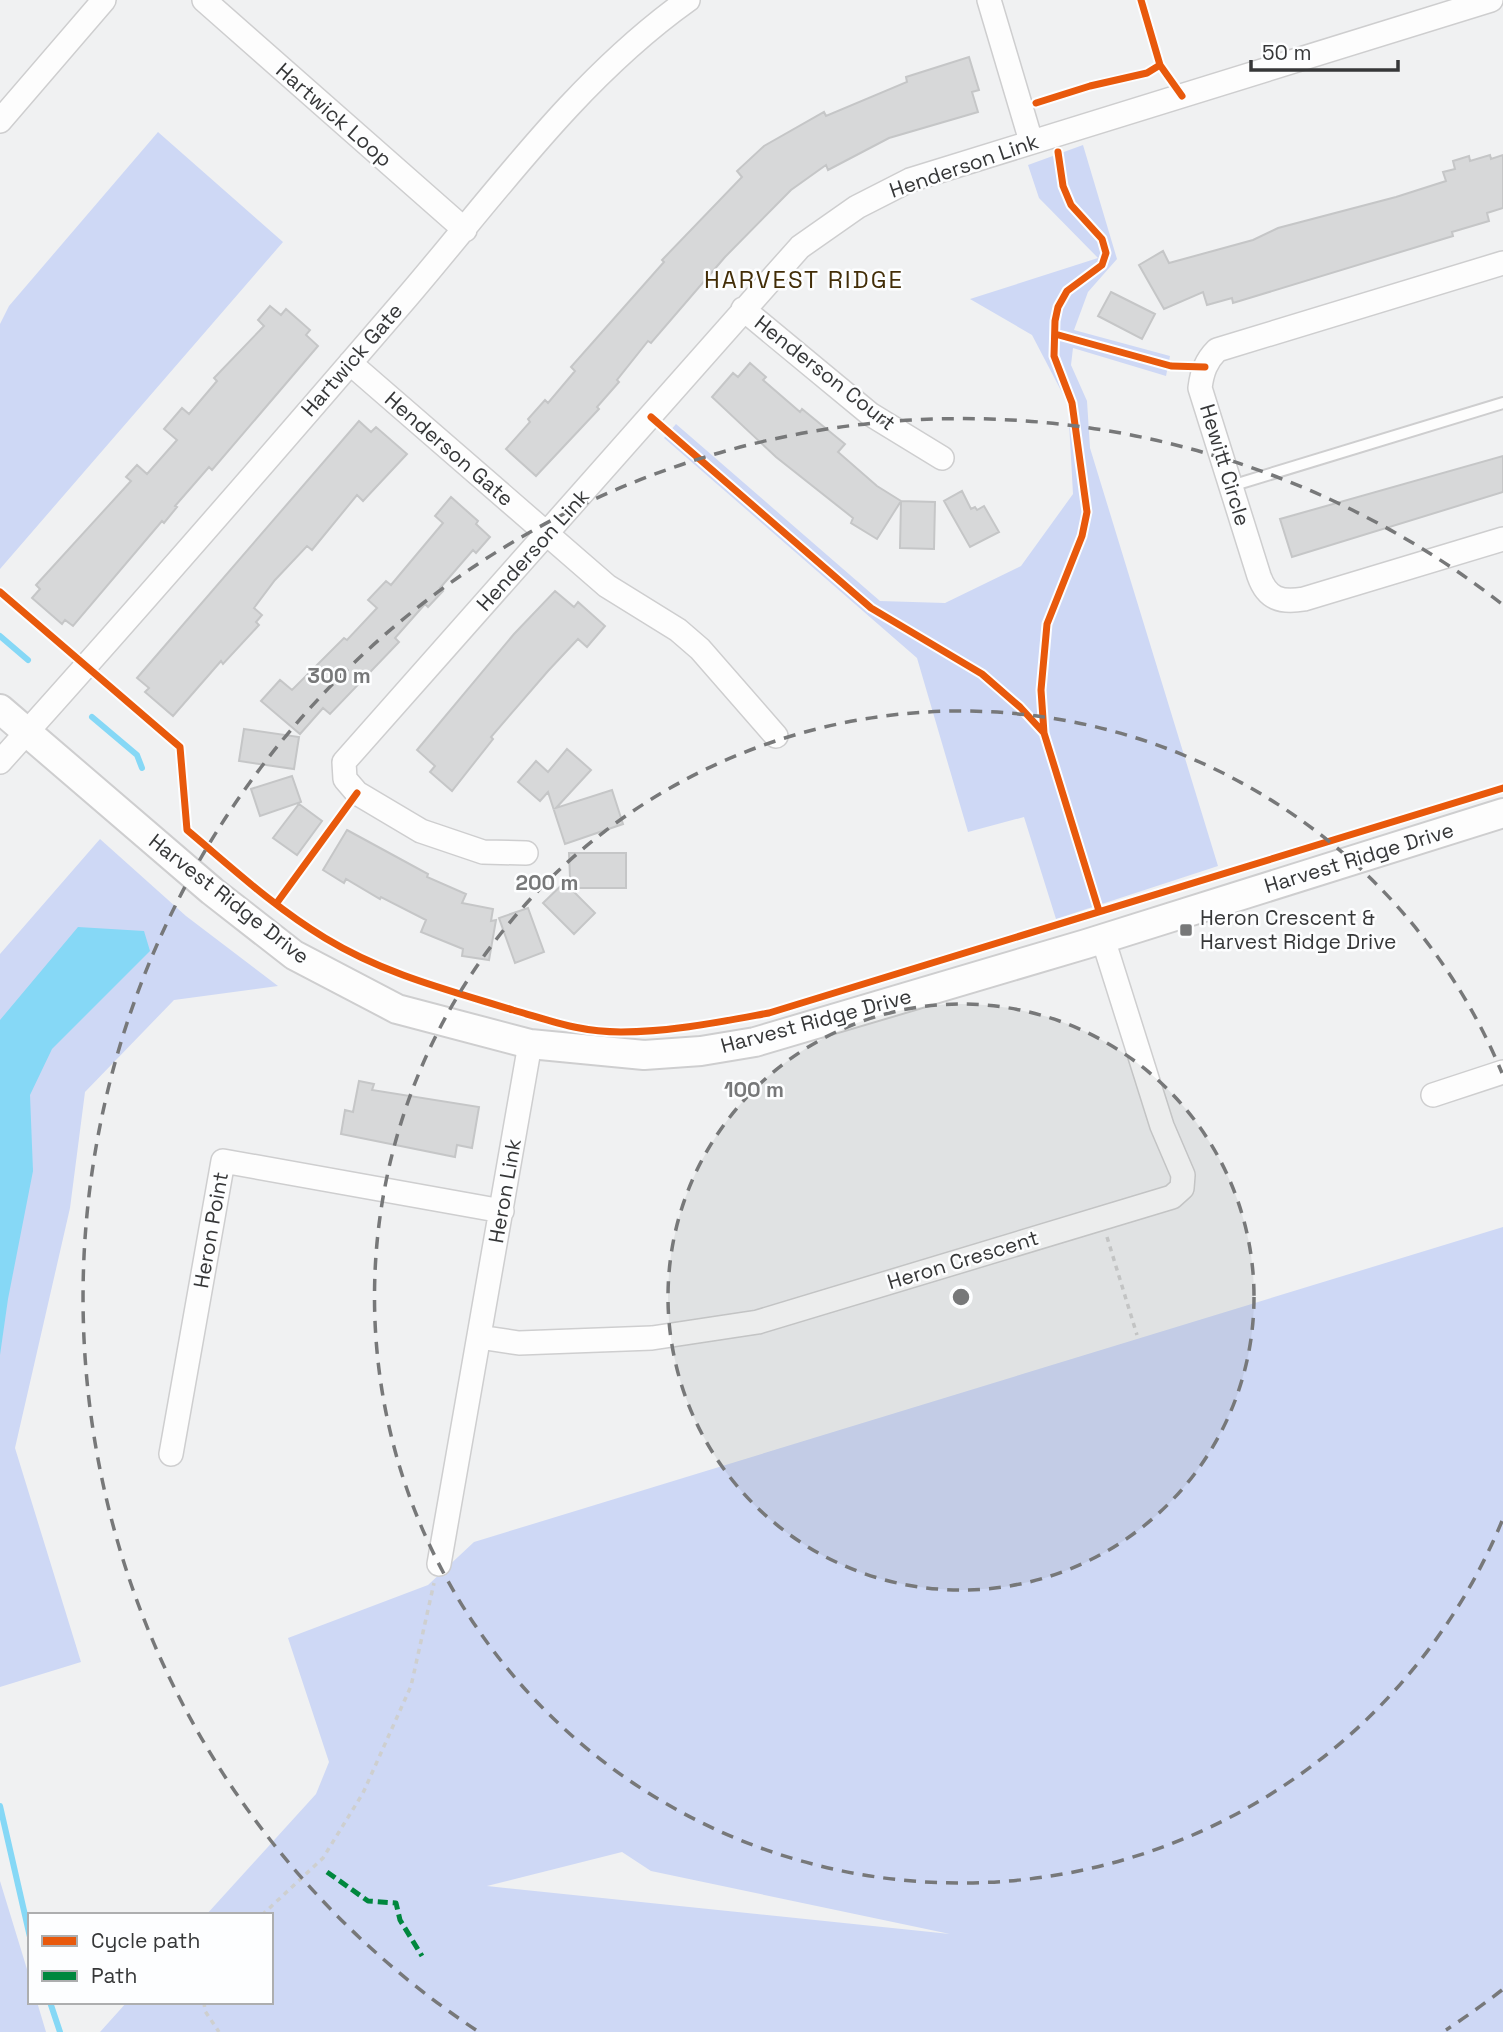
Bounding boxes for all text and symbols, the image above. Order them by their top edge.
scale bar [1251,28,1398,72]
text: 50 m [1262,39,1312,66]
street label: Hartwick Loop [271,57,398,173]
street label: Henderson Link [886,127,1042,204]
district label: HARVEST RIDGE [704,264,904,295]
street label: Hartwick Gate [295,297,408,422]
street label: Henderson Court [749,309,901,436]
street label: Henderson Gate [379,385,519,512]
street label: Hewitt Circle [1194,401,1257,529]
street label: Henderson Link [470,483,595,617]
text: 300 m [307,662,371,689]
street label: Harvest Ridge Drive [1261,816,1457,899]
street label: Harvest Ridge Drive [144,827,315,970]
text: 200 m [516,869,578,896]
place label: Heron Crescent & Harvest Ridge Drive [1200,904,1397,955]
marker: Heron Crescent & Harvest Ridge Drive [1178,922,1194,938]
street label: Harvest Ridge Drive [717,982,914,1059]
text: 100 m [724,1076,784,1103]
street label: Heron Link [482,1136,527,1245]
street label: Heron Point [187,1170,234,1290]
street label: Heron Crescent [884,1224,1042,1295]
centre of rings [949,1285,973,1309]
legend [28,1913,273,2004]
text: Cycle path [91,1927,200,1954]
text: Path [91,1962,137,1989]

